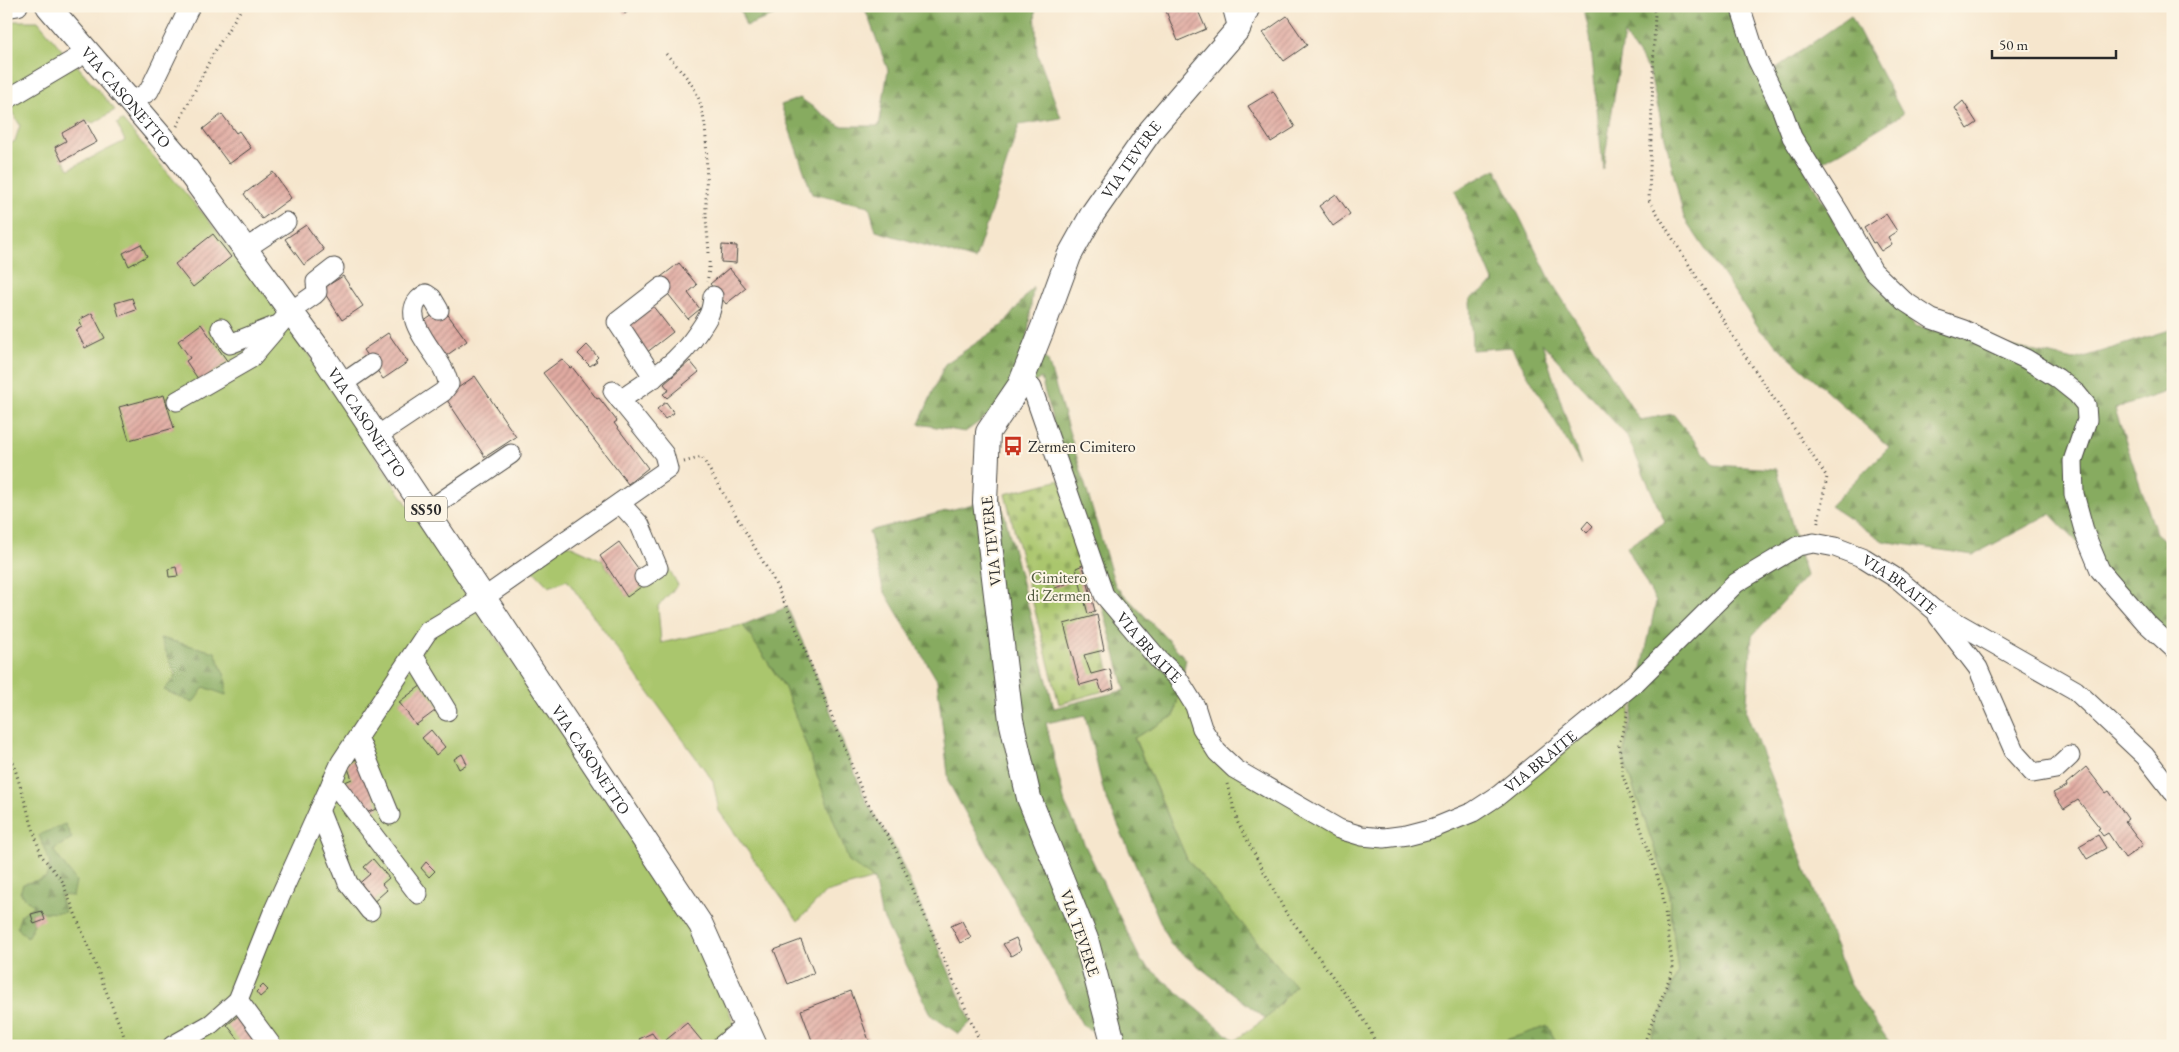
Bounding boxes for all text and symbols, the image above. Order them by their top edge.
scale bar [1992,28,2115,60]
text: 50 m [1999,35,2028,54]
street label: VIA CASONETTO [77,42,176,152]
street label: VIA TEVERE [1096,116,1165,202]
street label: VIA CASONETTO [323,363,411,481]
bus stop icon: Zermen Cimitero [1002,435,1024,457]
place label: Zermen Cimitero [1028,436,1136,457]
street label: VIA TEVERE [976,495,1006,587]
road number: SS50 [405,496,447,522]
street label: VIA BRAITE [1858,549,1942,618]
park label: Cimitero di Zermen [1027,567,1091,606]
street label: VIA BRAITE [1112,607,1187,687]
street label: VIA CASONETTO [547,701,635,819]
street label: VIA BRAITE [1499,725,1581,797]
street label: VIA TEVERE [1055,887,1105,979]

